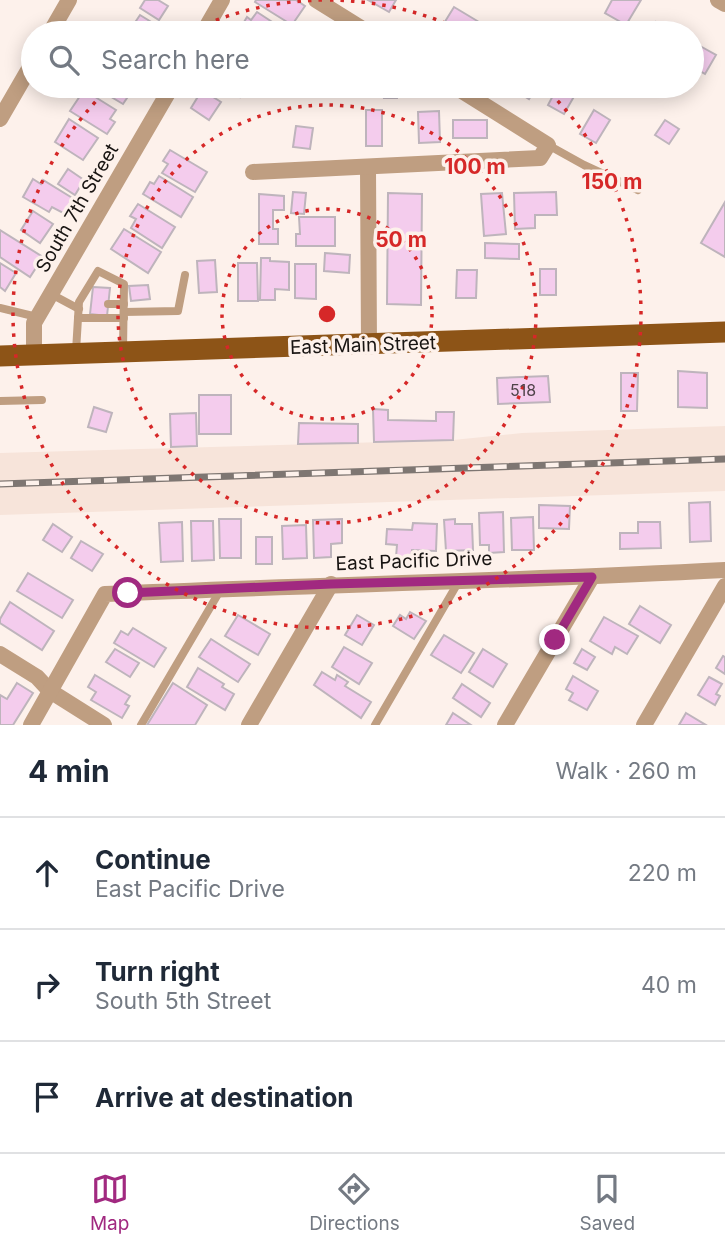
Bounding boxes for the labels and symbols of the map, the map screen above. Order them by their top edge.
street label: South 7th Street [31,140,123,276]
text: 100 m [444,154,506,179]
text: 150 m [582,169,642,194]
text: 50 m [375,227,427,252]
centre of rings [315,302,339,326]
street label: East Main Street [289,331,437,359]
house number: 518 [510,380,536,400]
street label: East Pacific Drive [335,547,493,575]
route start [112,577,143,608]
route end [539,624,570,655]

